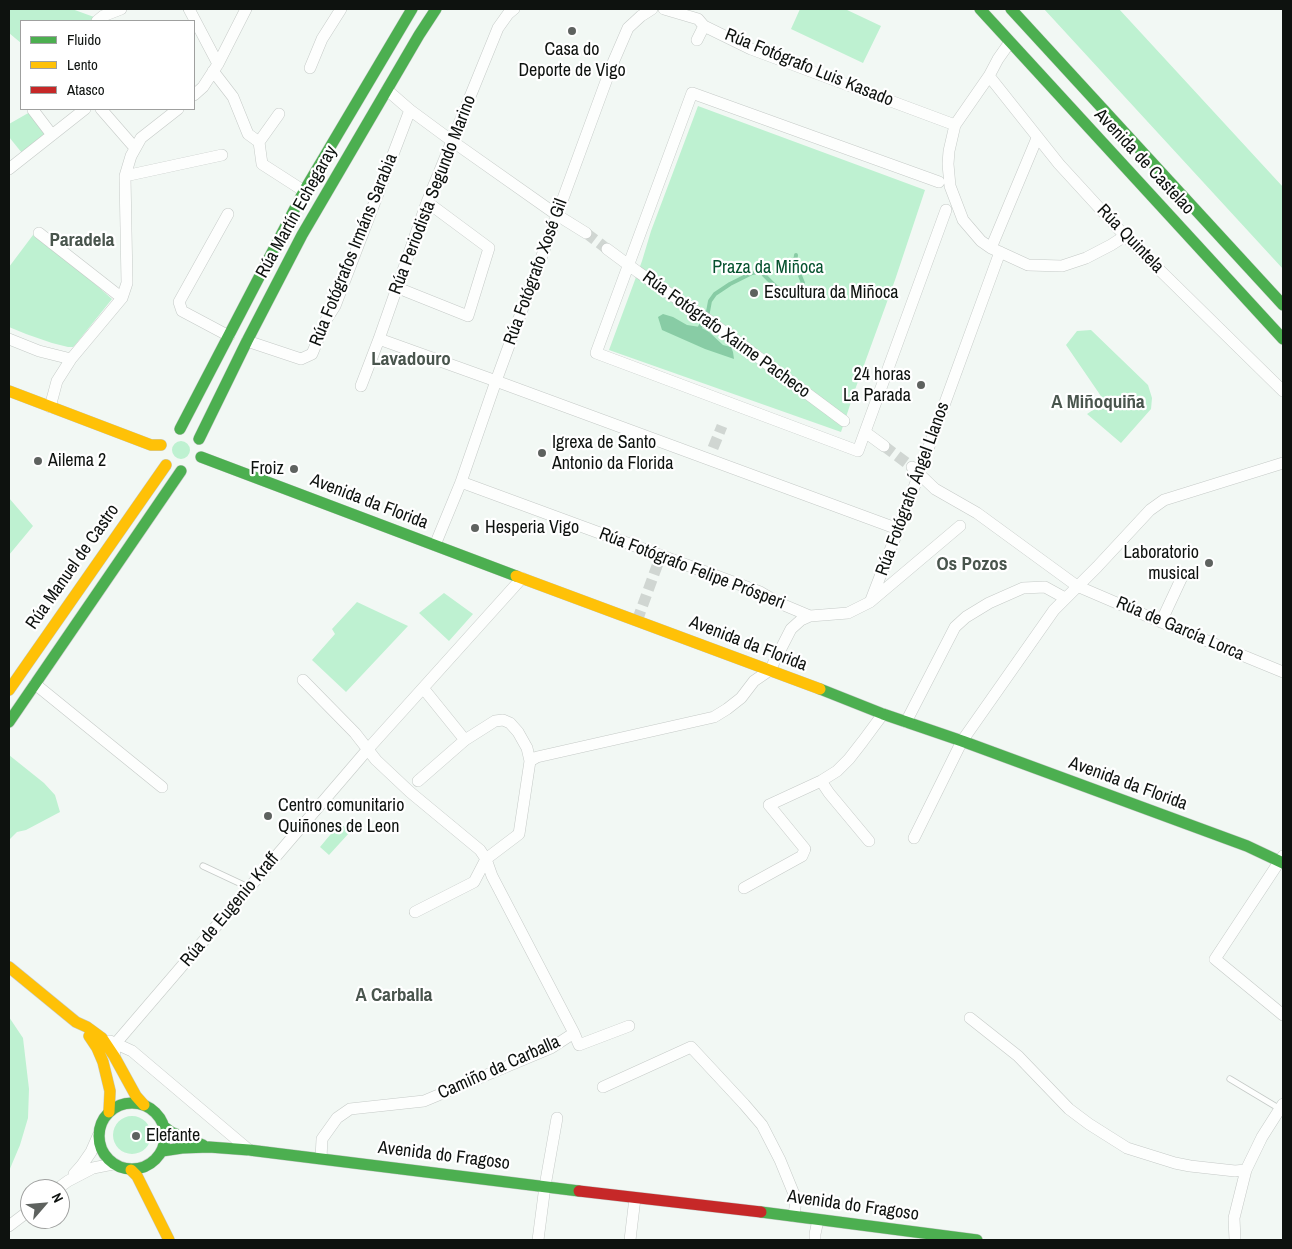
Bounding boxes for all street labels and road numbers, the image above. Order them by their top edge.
street label: Rúa Fotógrafo Luis Kasado [722,24,896,112]
street label: Rúa Periodista Segundo Marino [385,92,481,298]
street label: Avenida de Castelao [1089,105,1199,219]
street label: Rúa Martín Echegaray [252,142,342,282]
street label: Rúa Fotógrafos Irmáns Sarabia [305,150,403,350]
street label: Rúa Fotógrafo Xosé Gil [500,196,572,348]
street label: Rúa Quintela [1092,200,1168,278]
street label: Rúa Fotógrafo Xaime Pacheco [638,267,814,403]
street label: Rúa Fotógrafo Ángel Llanos [872,399,954,579]
street label: Avenida da Florida [307,470,431,534]
street label: Rúa Manuel de Castro [22,500,124,634]
street label: Rúa Fotógrafo Felipe Prósperi [596,523,788,615]
street label: Rúa de García Lorca [1113,592,1247,666]
street label: Avenida da Florida [686,612,810,676]
street label: Avenida da Florida [1066,753,1190,815]
street label: Rúa de Eugenio Kraff [176,849,284,971]
street label: Camiño da Carballa [435,1031,563,1105]
street label: Avenida do Fragoso [377,1137,511,1175]
street label: Avenida do Fragoso [786,1186,920,1226]

